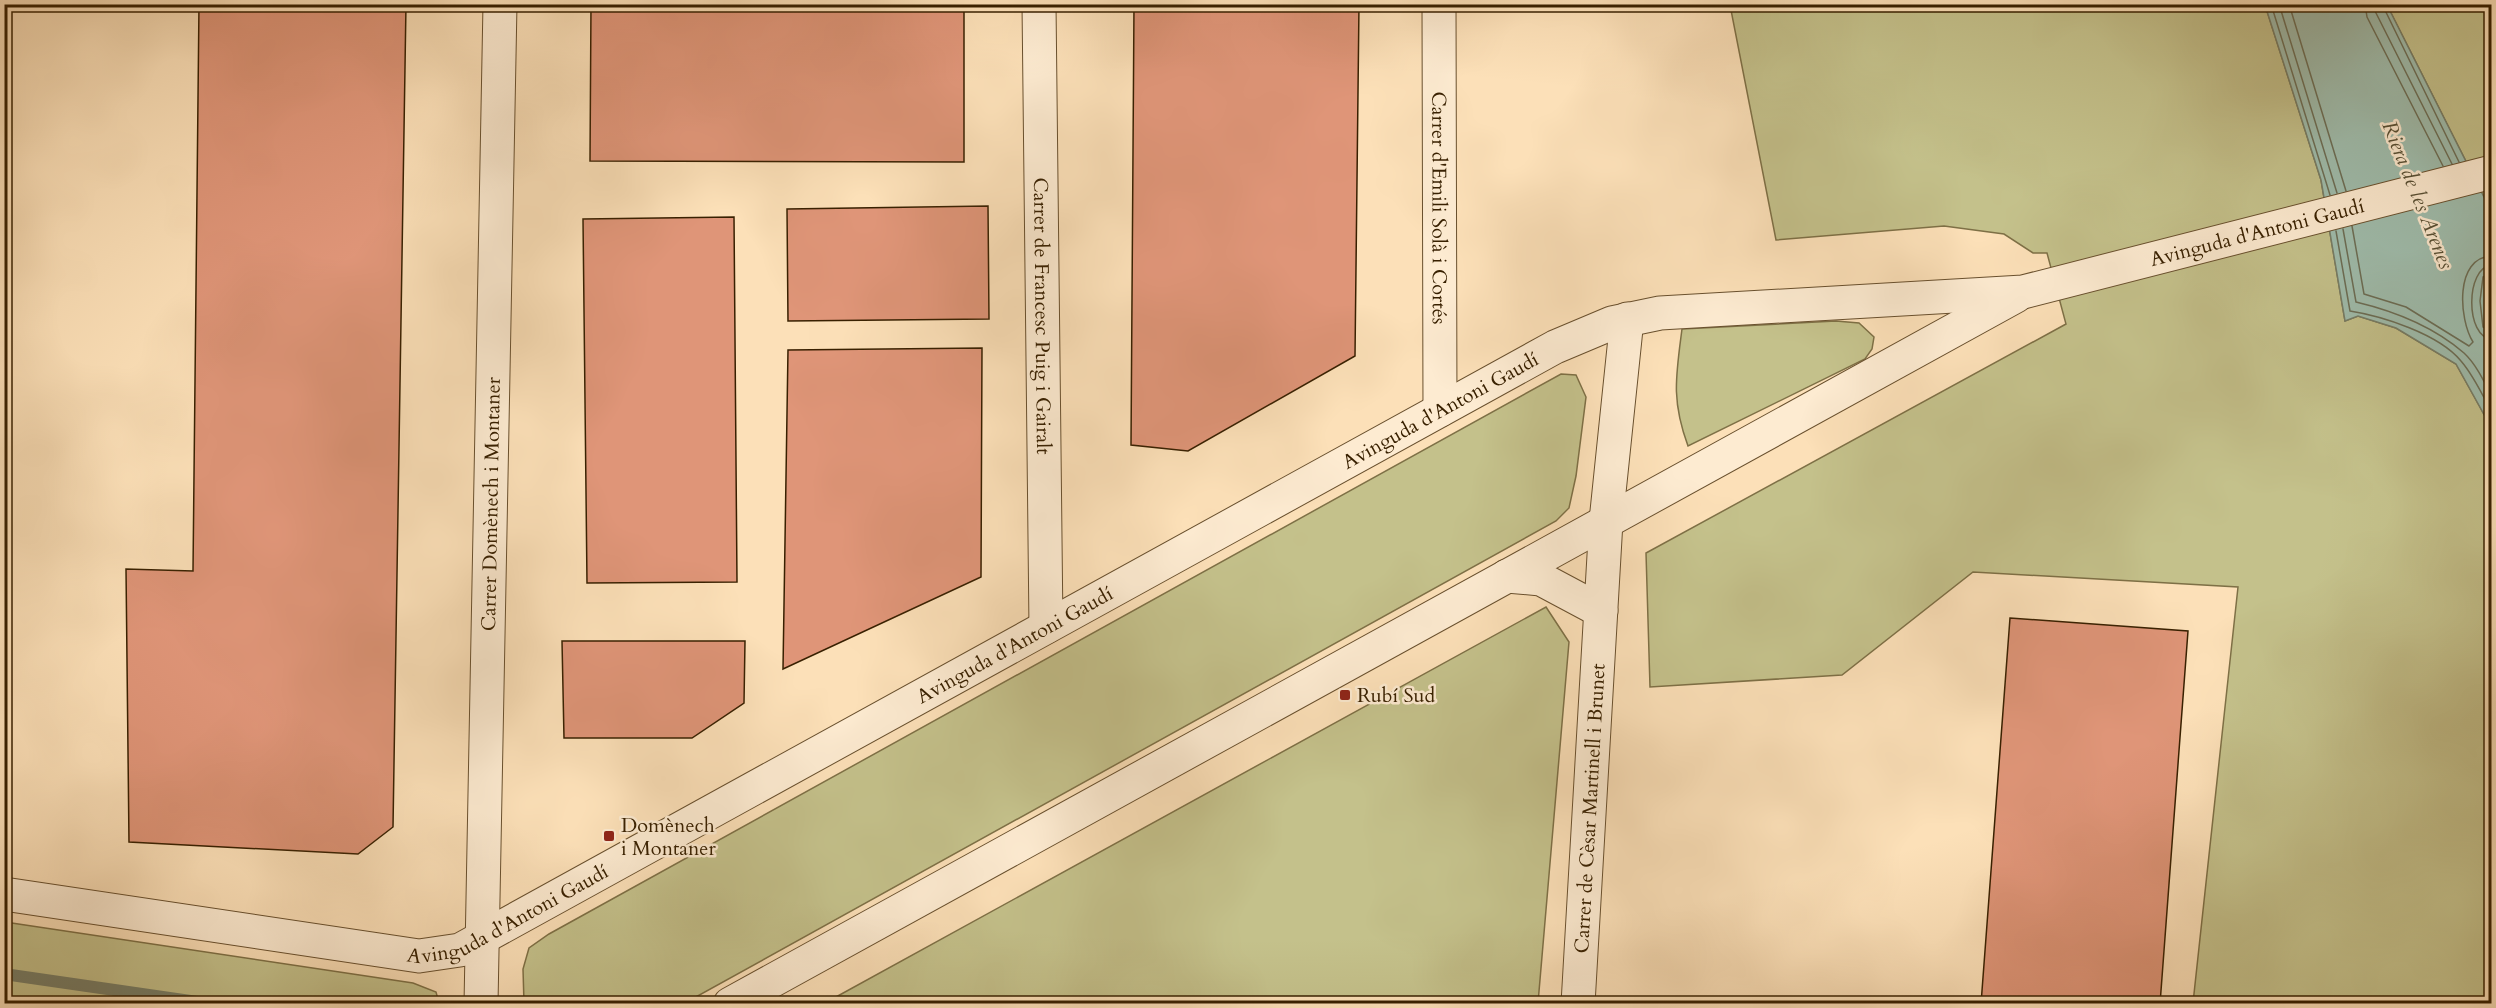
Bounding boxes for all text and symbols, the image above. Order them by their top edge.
street label: Carrer d'Emili Solà i Cortés [1425,91,1453,325]
water label: Riera de les Arenes [2375,117,2460,274]
street label: Carrer de Francesc Puig i Gairalt [1027,177,1057,455]
street label: Avinguda d'Antoni Gaudí [2147,192,2367,273]
street label: Avinguda d'Antoni Gaudí [1337,346,1544,476]
street label: Carrer Domènech i Montaner [475,376,507,631]
street label: Avinguda d'Antoni Gaudí [912,580,1118,710]
street label: Carrer de Cèsar Martinell i Brunet [1568,662,1612,954]
place label: Rubí Sud [1357,682,1436,709]
marker: Rubí Sud [1338,688,1352,702]
place label: Domènech i Montaner [621,812,716,862]
marker: Domènech i Montaner [602,829,616,843]
street label: Avinguda d'Antoni Gaudí [405,858,613,970]

